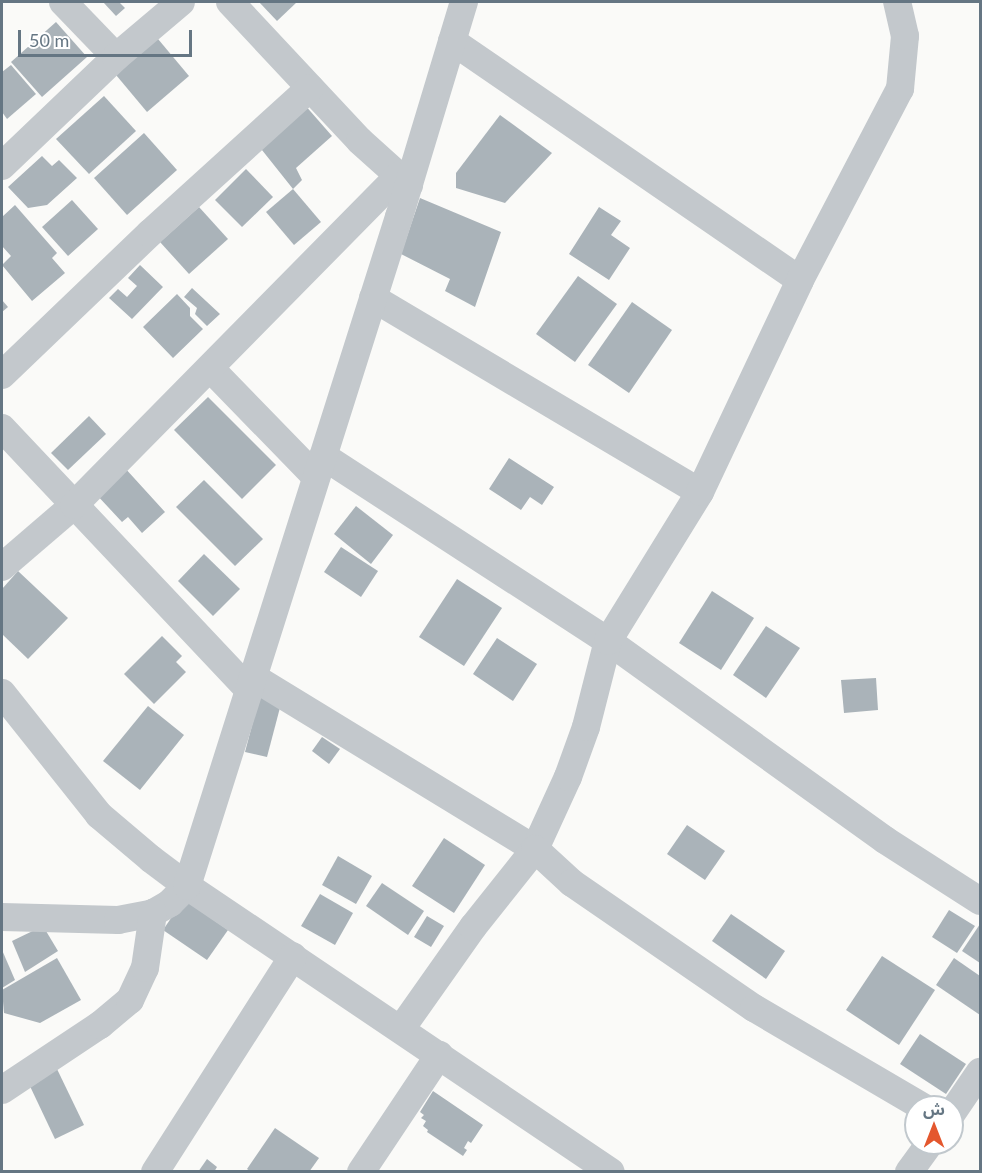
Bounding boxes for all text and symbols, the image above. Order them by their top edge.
scale bar [21,18,195,56]
text: 50 m [29,29,69,51]
north arrow [904,1095,964,1155]
text: ش [923,1099,945,1118]

